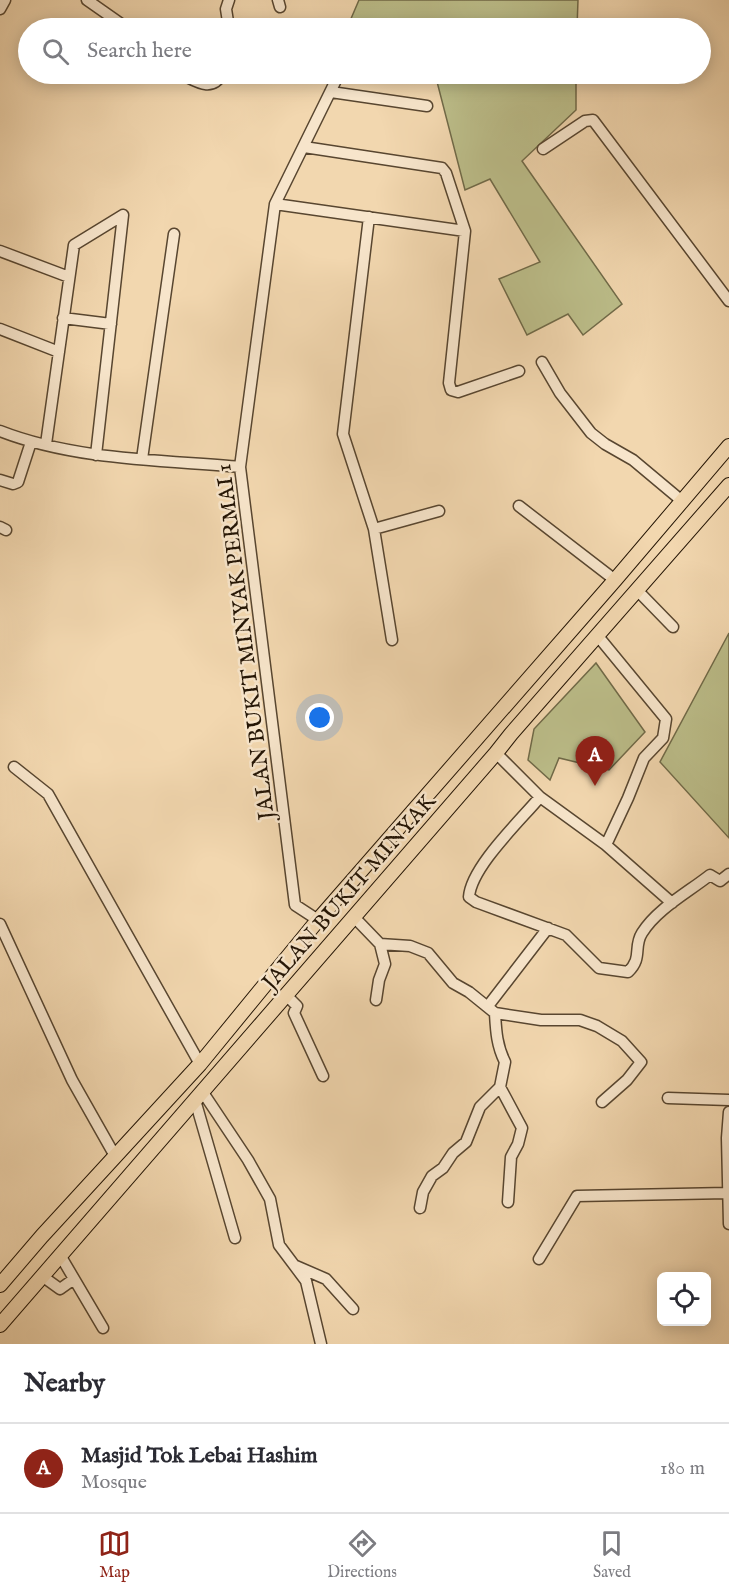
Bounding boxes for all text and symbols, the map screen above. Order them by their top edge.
search box [18,18,711,84]
icon: search [39,35,72,68]
text: Search here [87,37,192,65]
street label: JALAN BUKIT MINYAK PERMAI 1 [210,462,282,824]
your location [305,703,334,732]
pin: A [576,736,614,786]
street label: JALAN BUKIT MINYAK [255,788,443,999]
map controls [657,1272,711,1326]
button: locate [657,1272,711,1326]
text: Nearby [24,1367,105,1400]
text: Masjid Tok Lebai Hashim [81,1442,317,1470]
text: A [37,1456,50,1481]
text: 180 m [660,1456,705,1481]
text: Mosque [81,1470,147,1495]
tab: Map [98,1527,131,1583]
tab: Directions [327,1527,397,1583]
tab: Saved [593,1527,631,1583]

